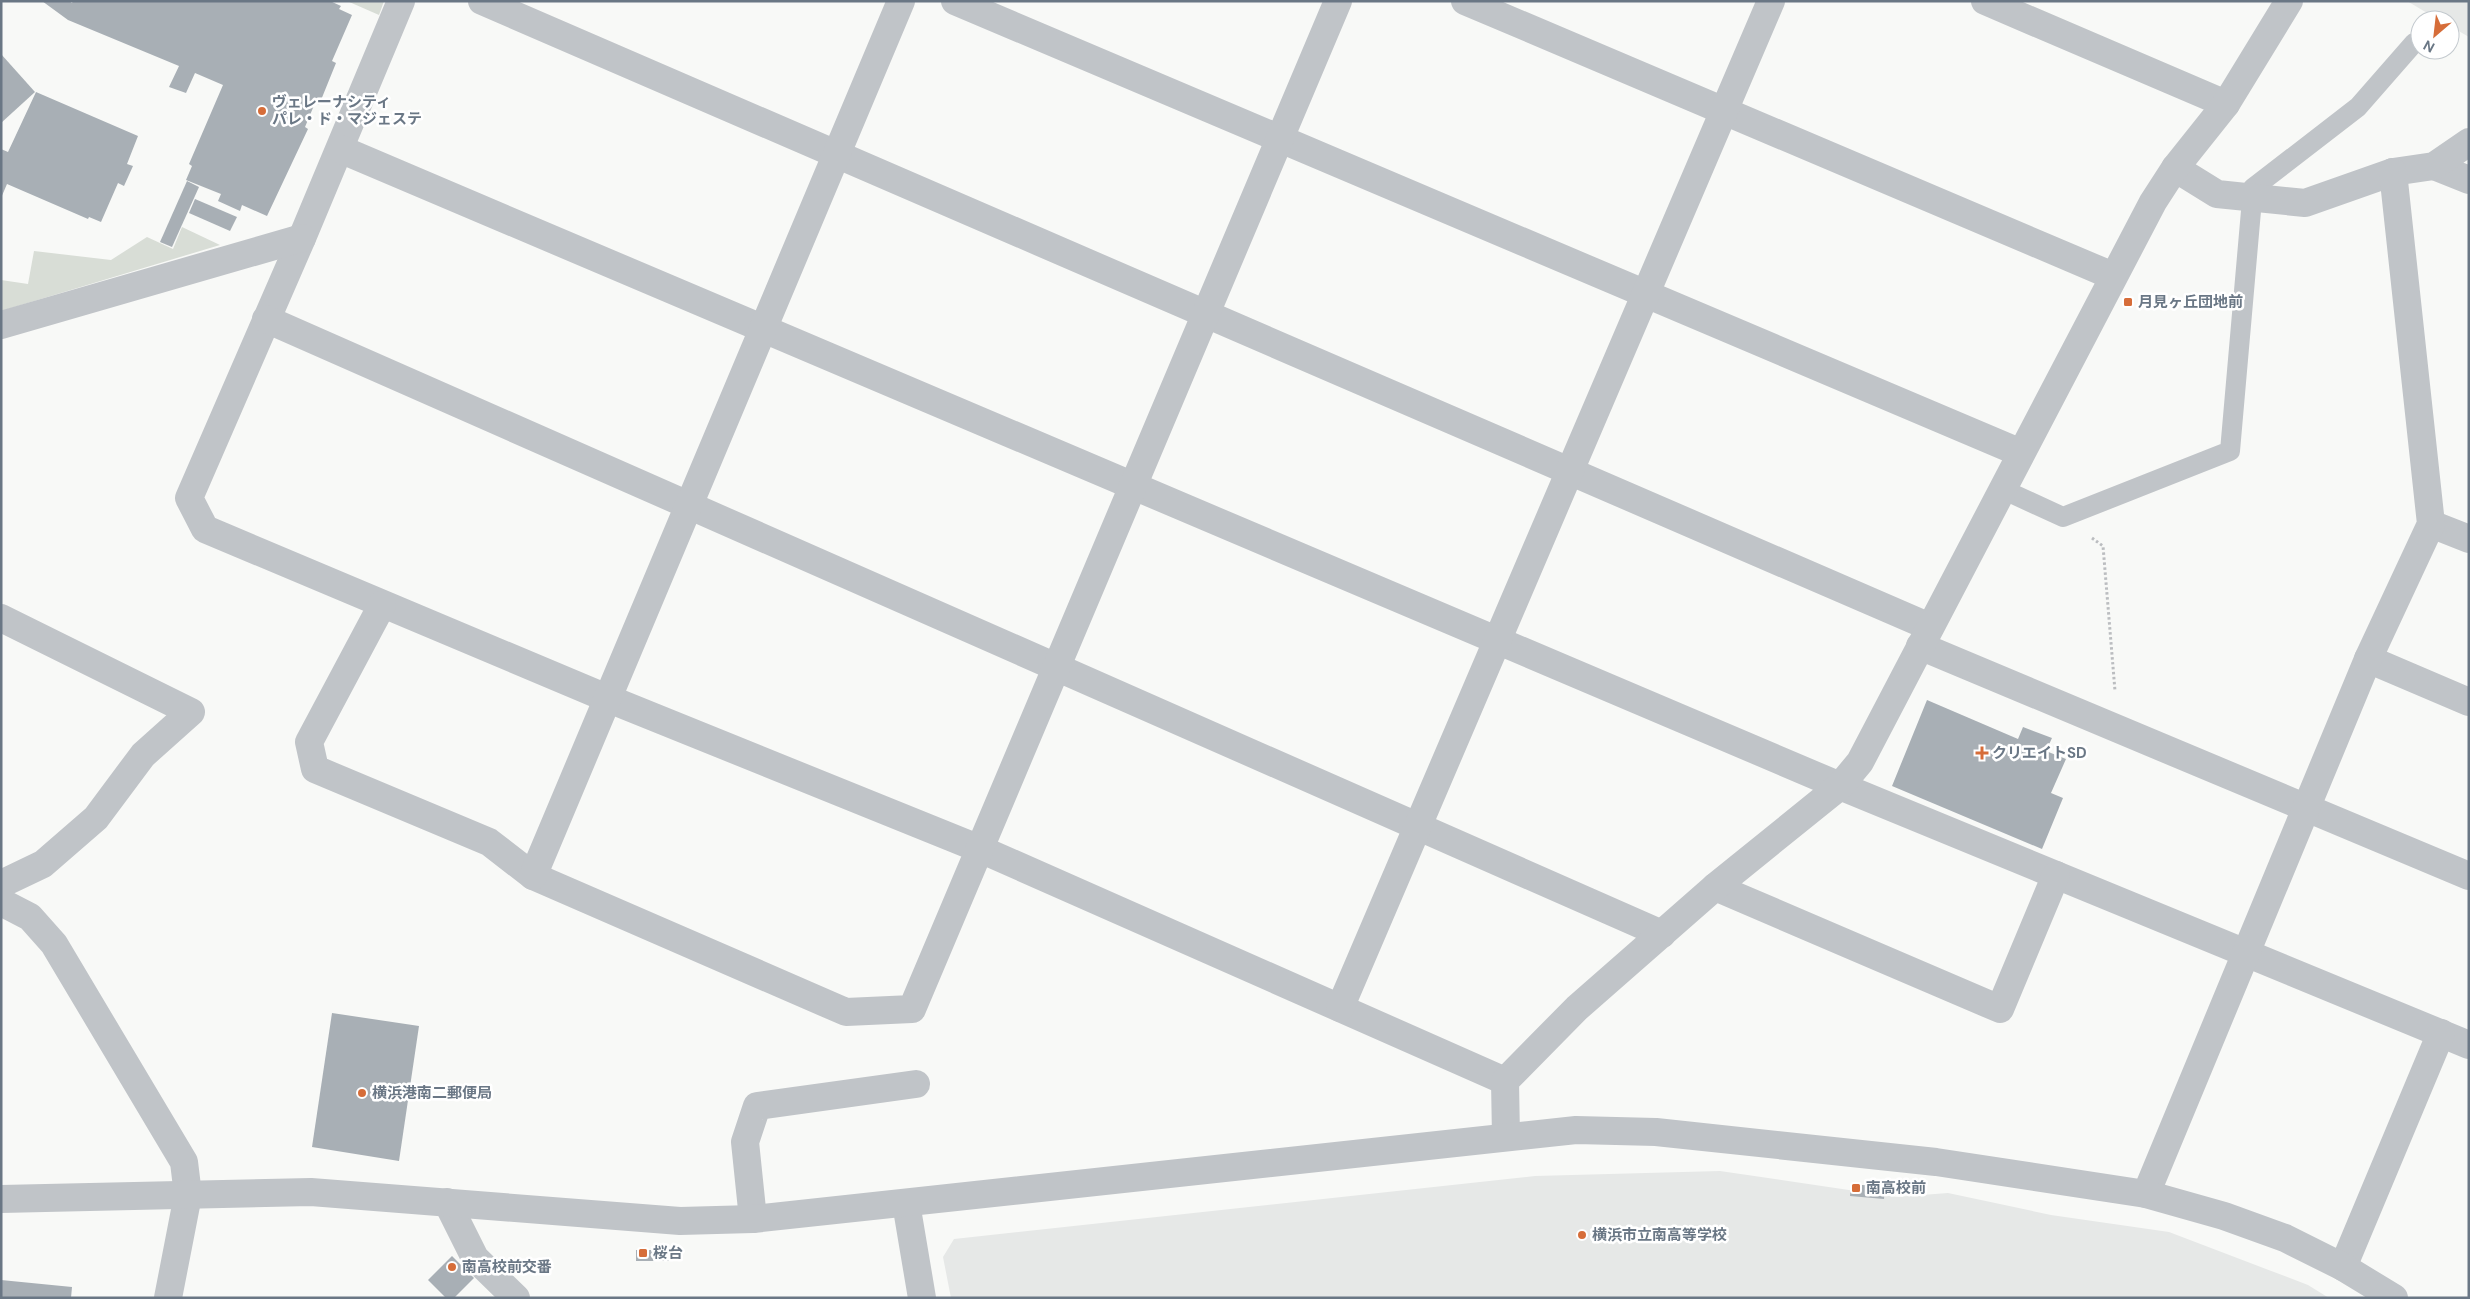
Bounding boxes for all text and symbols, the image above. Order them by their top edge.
north arrow [2410,10,2460,60]
text: N [2420,36,2438,57]
place label: ヴェレーナシティ パレ・ド・マジェステ [272,92,422,129]
marker: ヴェレーナシティ パレ・ド・マジェステ [256,105,268,117]
place label: 月見ヶ丘団地前 [2138,292,2243,312]
marker: 月見ヶ丘団地前 [2122,296,2134,308]
place label: クリエイトSD [1992,743,2087,763]
marker: クリエイトSD [1976,747,1988,759]
place label: 横浜港南二郵便局 [372,1083,492,1103]
marker: 横浜港南二郵便局 [356,1087,368,1099]
place label: 南高校前 [1866,1178,1926,1198]
marker: 南高校前 [1850,1182,1862,1194]
place label: 横浜市立南高等学校 [1592,1225,1727,1245]
marker: 横浜市立南高等学校 [1576,1229,1588,1241]
place label: 桜台 [653,1243,683,1263]
marker: 桜台 [637,1247,649,1259]
place label: 南高校前交番 [462,1257,552,1277]
marker: 南高校前交番 [446,1261,458,1273]

